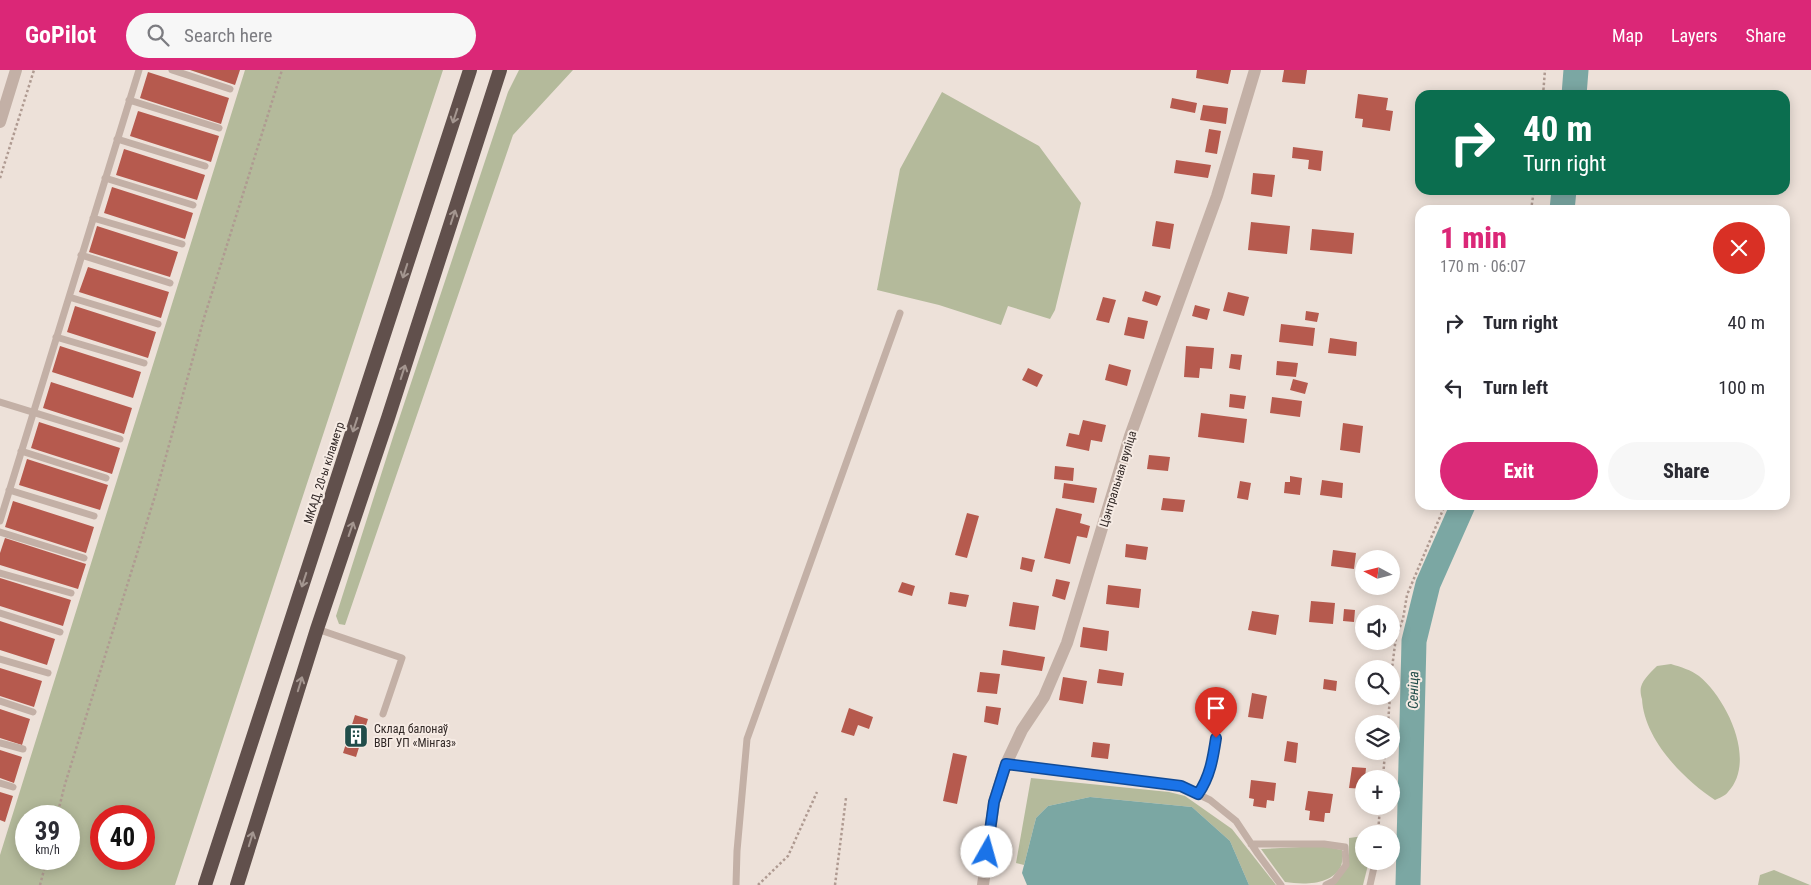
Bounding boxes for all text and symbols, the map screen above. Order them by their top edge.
search box [126,13,476,58]
text: GoPilot [25,21,96,49]
icon: search [144,21,172,49]
text: Search here [184,24,272,47]
text: Map [1612,25,1643,46]
text: Layers [1671,25,1718,46]
text: Share [1746,25,1786,46]
one-way arrow [450,108,460,124]
text: 40 m [1523,109,1592,150]
icon: right [1440,110,1505,175]
text: Turn right [1523,151,1606,176]
one-way arrow [449,210,459,226]
text: 1 min [1440,220,1507,255]
button: close [1713,222,1765,274]
text: 170 m · 06:07 [1440,257,1526,276]
one-way arrow [400,263,409,278]
icon: right [1440,309,1468,337]
text: Turn right [1483,311,1558,334]
text: 40 m [1728,311,1765,334]
one-way arrow [399,364,409,380]
icon: left [1440,374,1468,402]
text: Turn left [1483,376,1548,399]
text: 100 m [1718,376,1765,399]
one-way arrow [349,417,359,433]
street label: МКАД, 20-ы кіламетр [301,420,347,526]
street label: Цэнтральная вуліца [1097,429,1139,529]
button: Exit [1440,442,1598,500]
button: Share [1608,442,1765,500]
one-way arrow [347,522,356,537]
north arrow [1355,550,1400,595]
map controls [1355,550,1400,870]
one-way arrow [299,572,309,588]
button: sound [1355,605,1400,650]
button: search [1355,660,1400,705]
water label: Сеніца [1405,671,1421,709]
one-way arrow [296,676,306,692]
pin [1195,687,1237,738]
icon: arrive [1202,694,1230,722]
button: layers [1355,715,1400,760]
place label: Склад балонаў ВВГ УП «Мінгаз» [374,722,456,750]
building icon: Склад балонаў ВВГ УП «Мінгаз» [343,723,369,749]
button: + [1355,770,1400,815]
speed limit sign: 40 [90,805,155,870]
text: 39 [35,817,60,846]
position arrow [960,825,1012,877]
button: − [1355,825,1400,870]
one-way arrow [247,831,257,847]
text: km/h [35,843,60,857]

